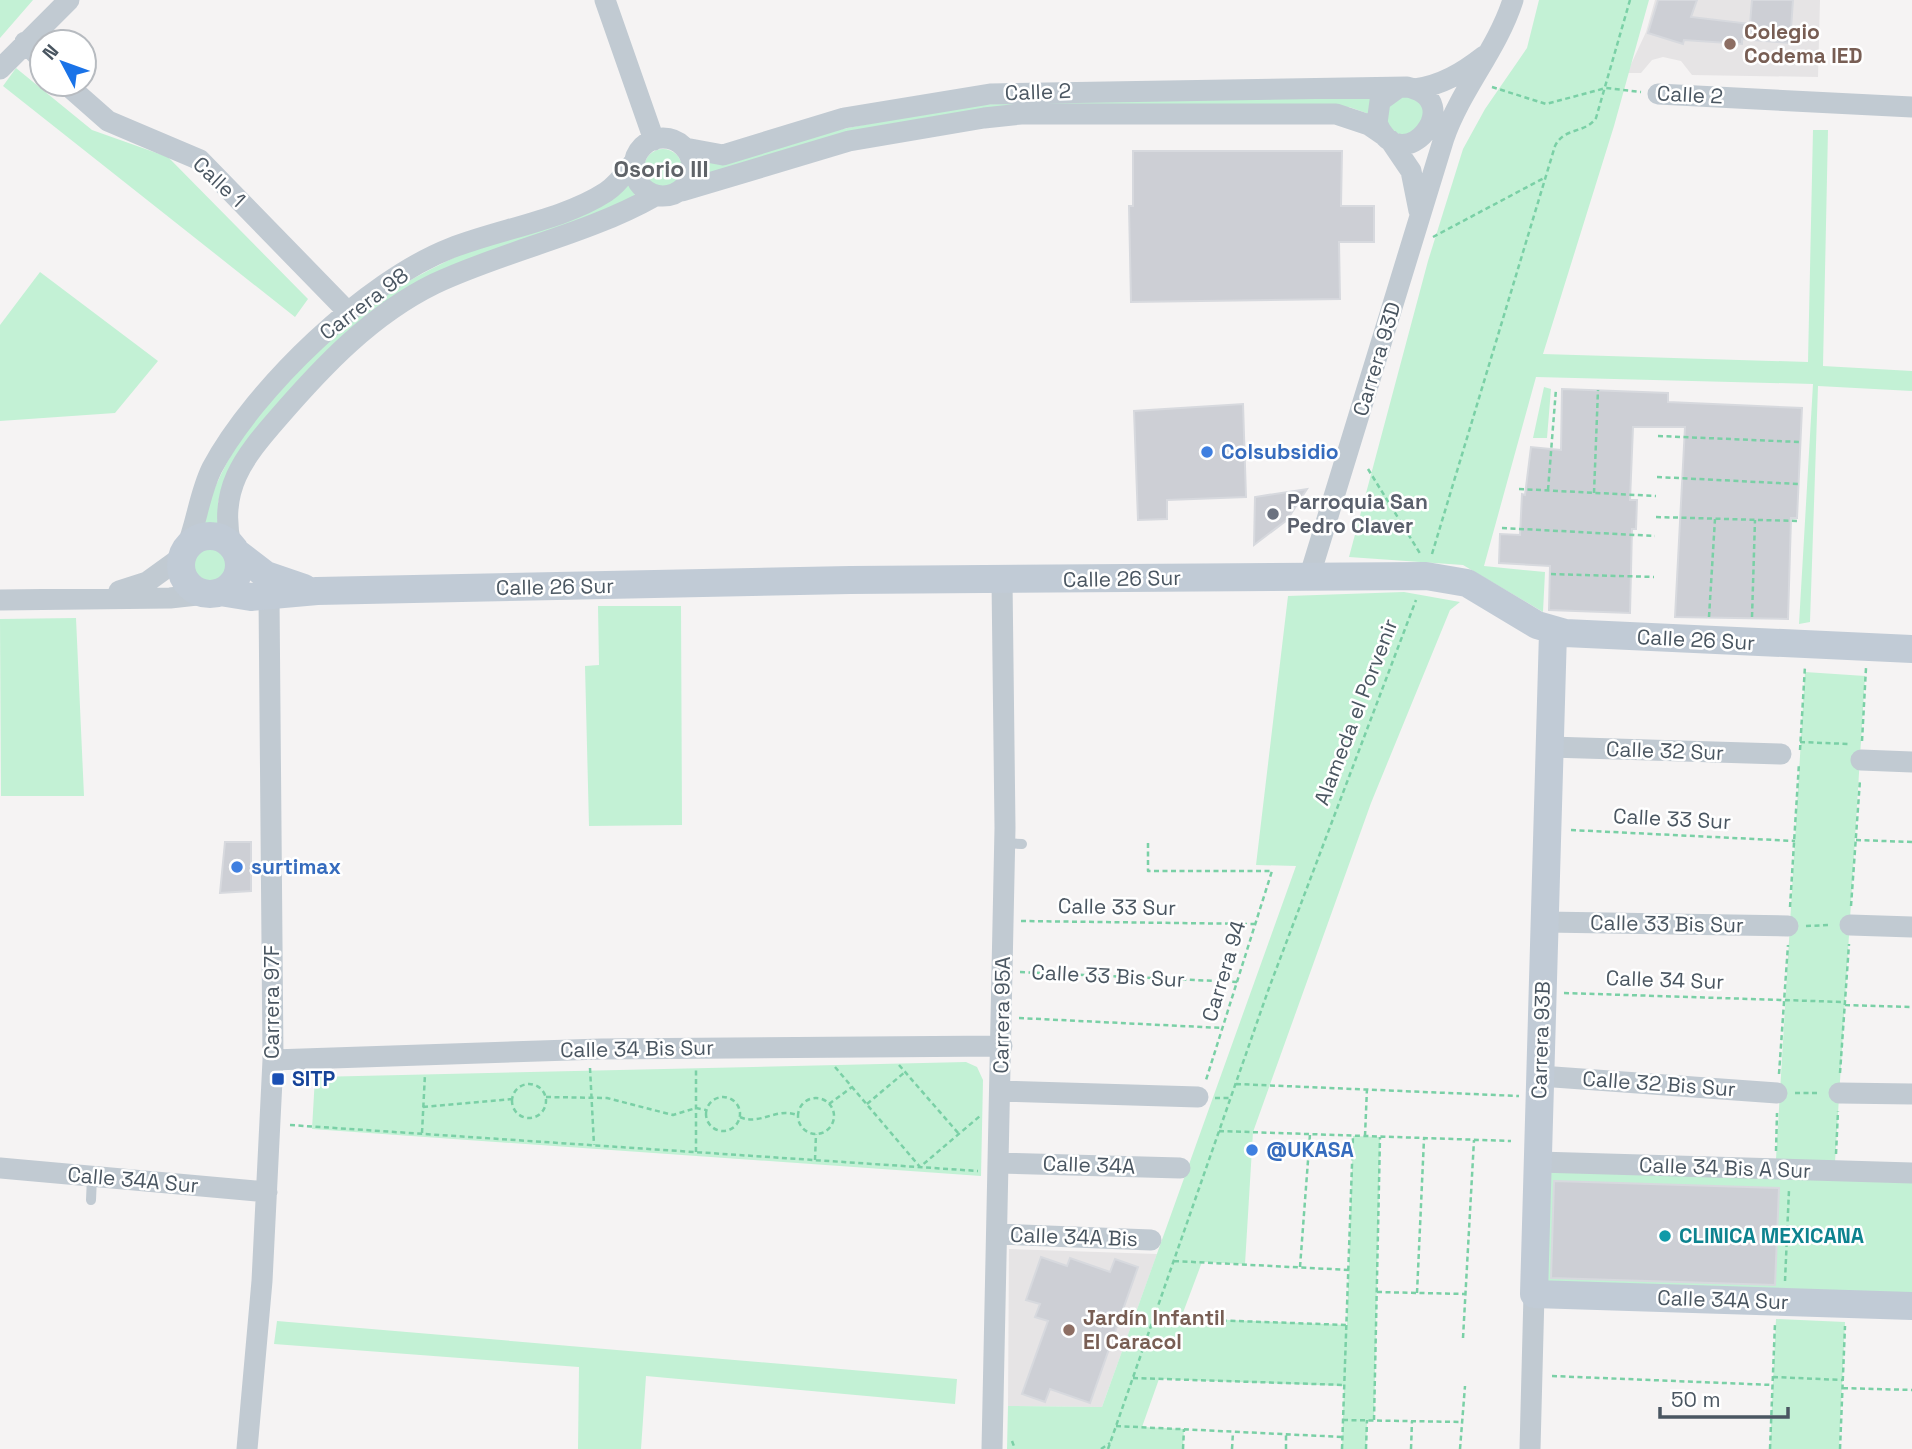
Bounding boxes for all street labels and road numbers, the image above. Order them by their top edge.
street label: Calle 2 [1004,77,1072,106]
street label: Calle 2 [1656,79,1724,110]
street label: Calle 1 [187,150,251,213]
street label: Carrera 98 [314,261,414,346]
street label: Carrera 93D [1346,299,1407,419]
street label: Calle 26 Sur [1063,564,1181,593]
street label: Calle 26 Sur [496,572,614,601]
street label: Alameda el Porvenir [1308,615,1404,809]
street label: Calle 26 Sur [1636,623,1756,656]
street label: Calle 32 Sur [1606,735,1725,766]
street label: Calle 33 Sur [1612,802,1732,835]
street label: Calle 33 Sur [1058,892,1176,921]
street label: Calle 33 Bis Sur [1590,909,1744,938]
street label: Carrera 94 [1195,917,1252,1025]
street label: Carrera 97F [258,945,285,1059]
street label: Carrera 95A [987,956,1016,1074]
street label: Calle 33 Bis Sur [1031,958,1185,993]
street label: Calle 34 Sur [1605,964,1725,995]
street label: Carrera 93B [1525,981,1556,1099]
street label: Calle 34 Bis Sur [560,1034,714,1063]
street label: Calle 32 Bis Sur [1582,1065,1737,1102]
street label: Calle 34A [1042,1149,1136,1180]
street label: Calle 34 Bis A Sur [1639,1151,1812,1184]
street label: Calle 34A Sur [66,1160,200,1199]
street label: Calle 34A Bis [1010,1221,1138,1252]
street label: Calle 34A Sur [1657,1284,1789,1315]

